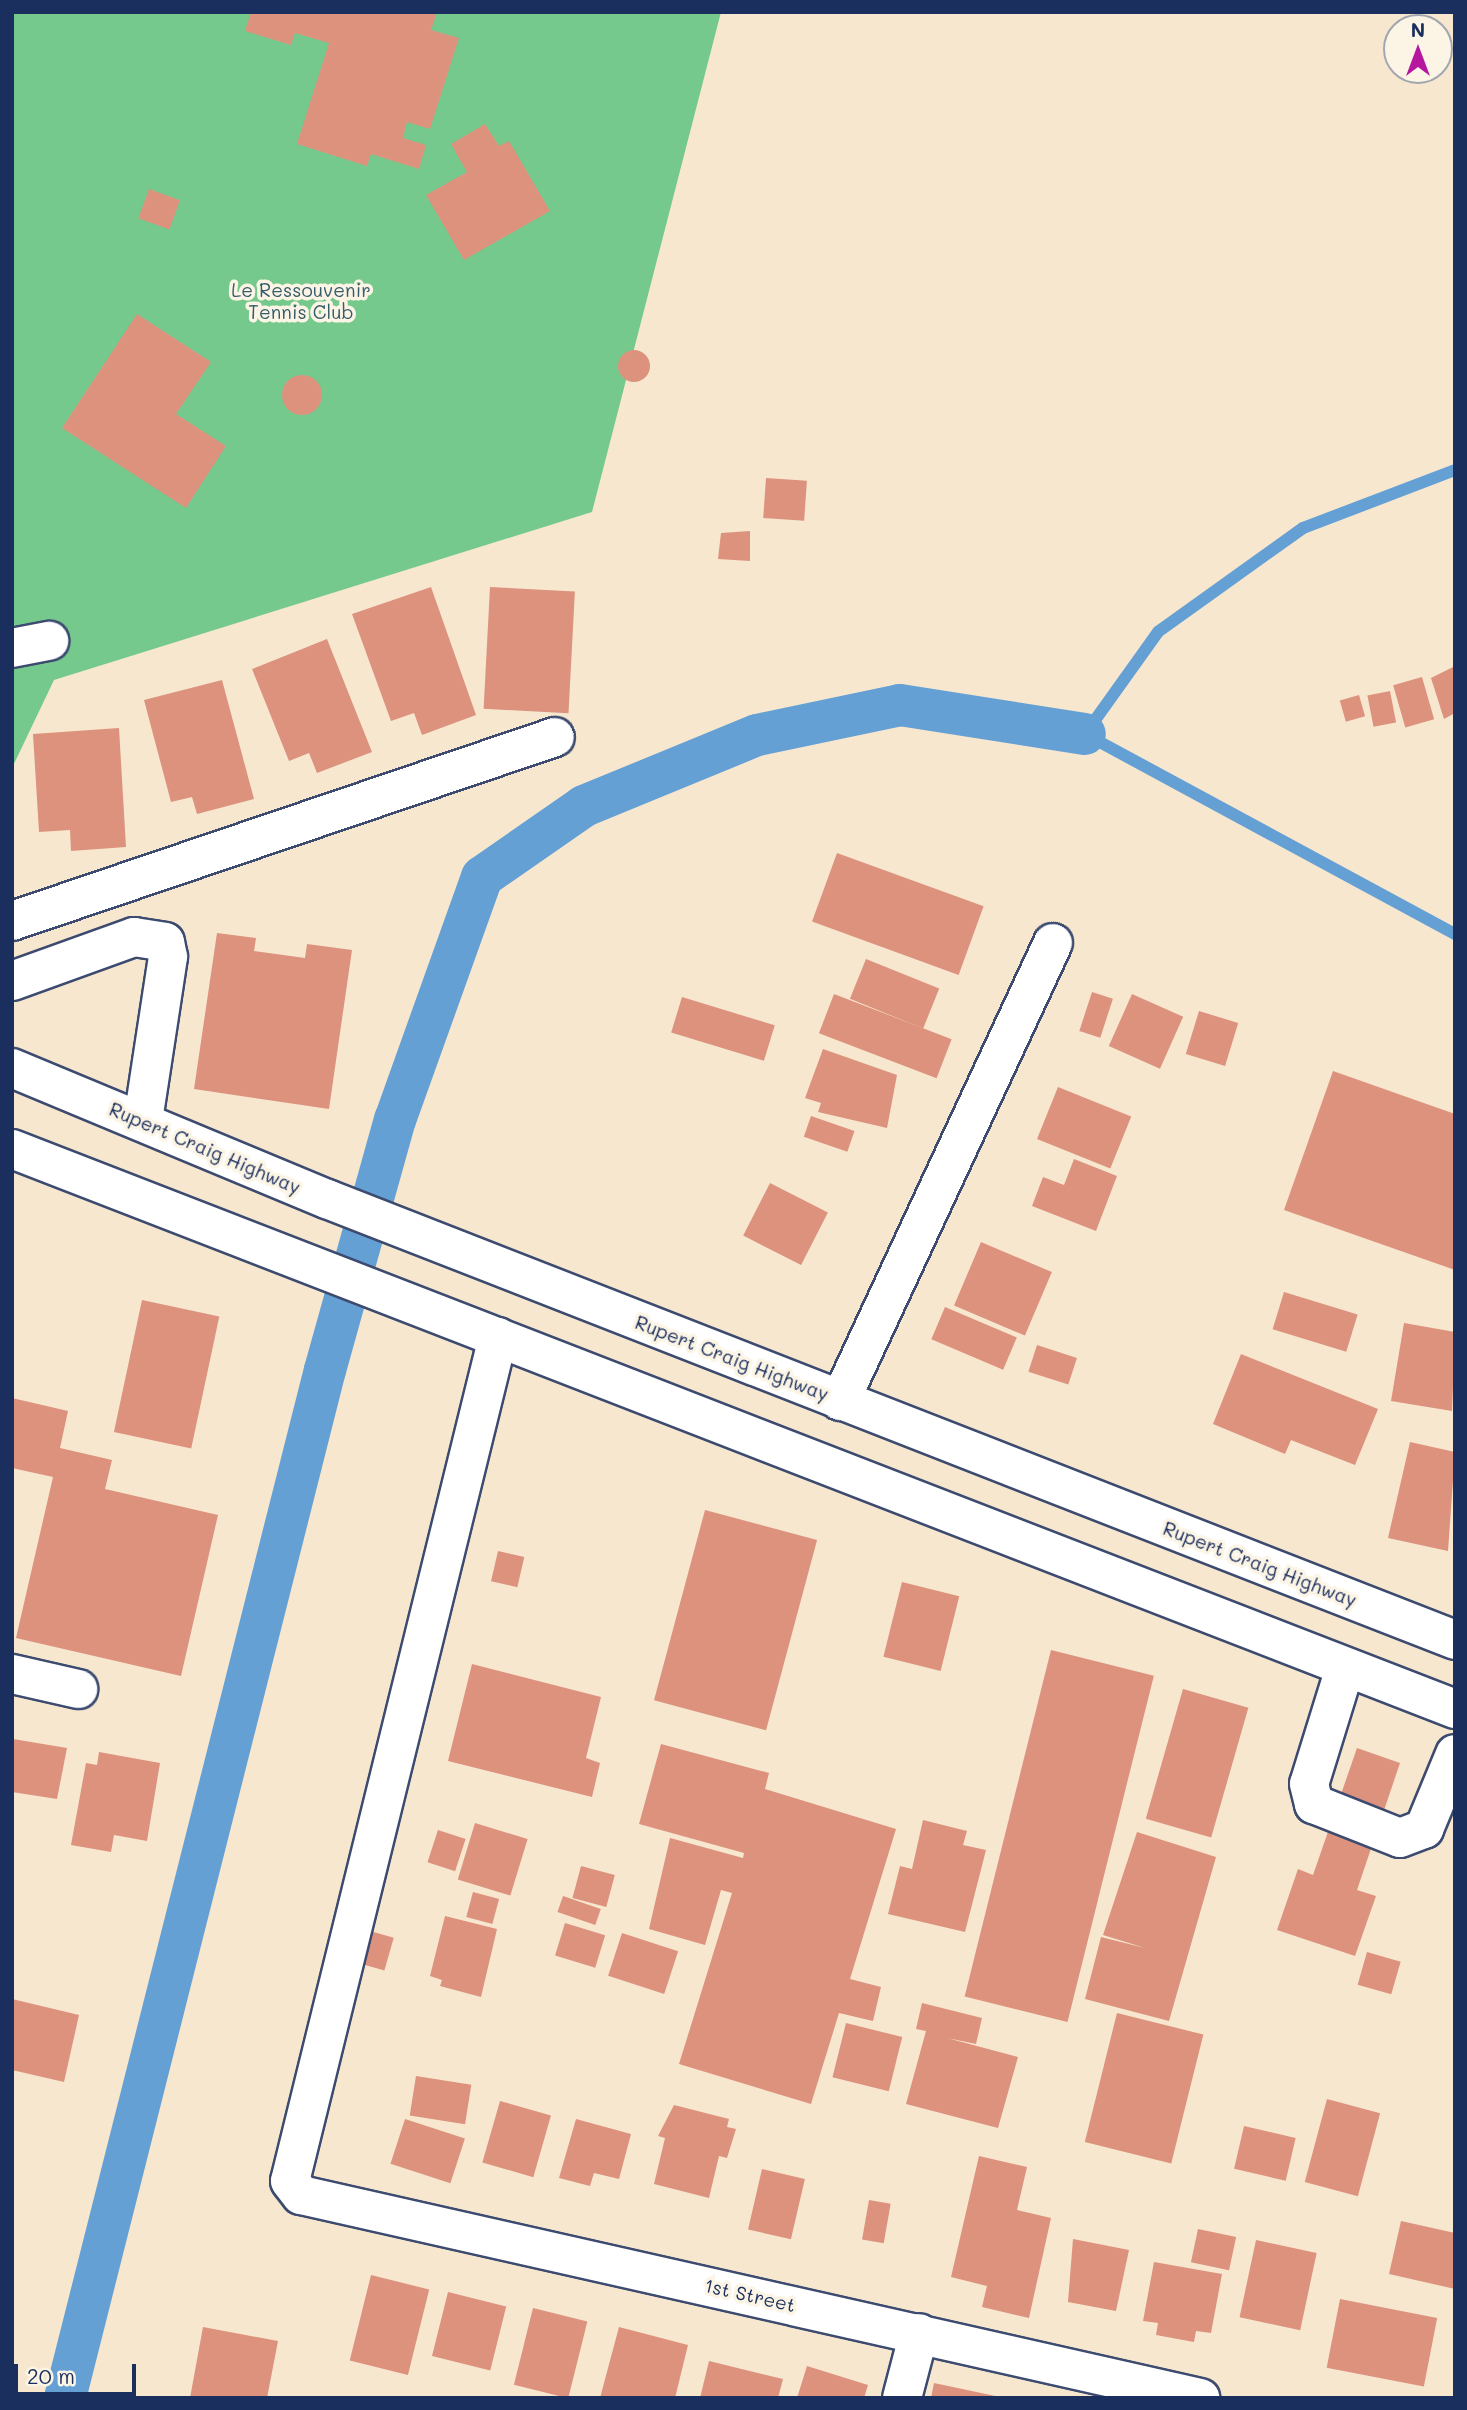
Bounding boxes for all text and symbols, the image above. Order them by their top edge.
north arrow [1383,14,1453,84]
text: N [1411,17,1425,42]
park label: Le Ressouvenir Tennis Club [231,279,371,323]
street label: Rupert Craig Highway [106,1097,304,1199]
street label: Rupert Craig Highway [632,1311,832,1405]
street label: Rupert Craig Highway [1160,1517,1360,1611]
street label: 1st Street [702,2273,798,2317]
scale bar [18,2350,140,2394]
text: 20 m [27,2362,75,2389]

